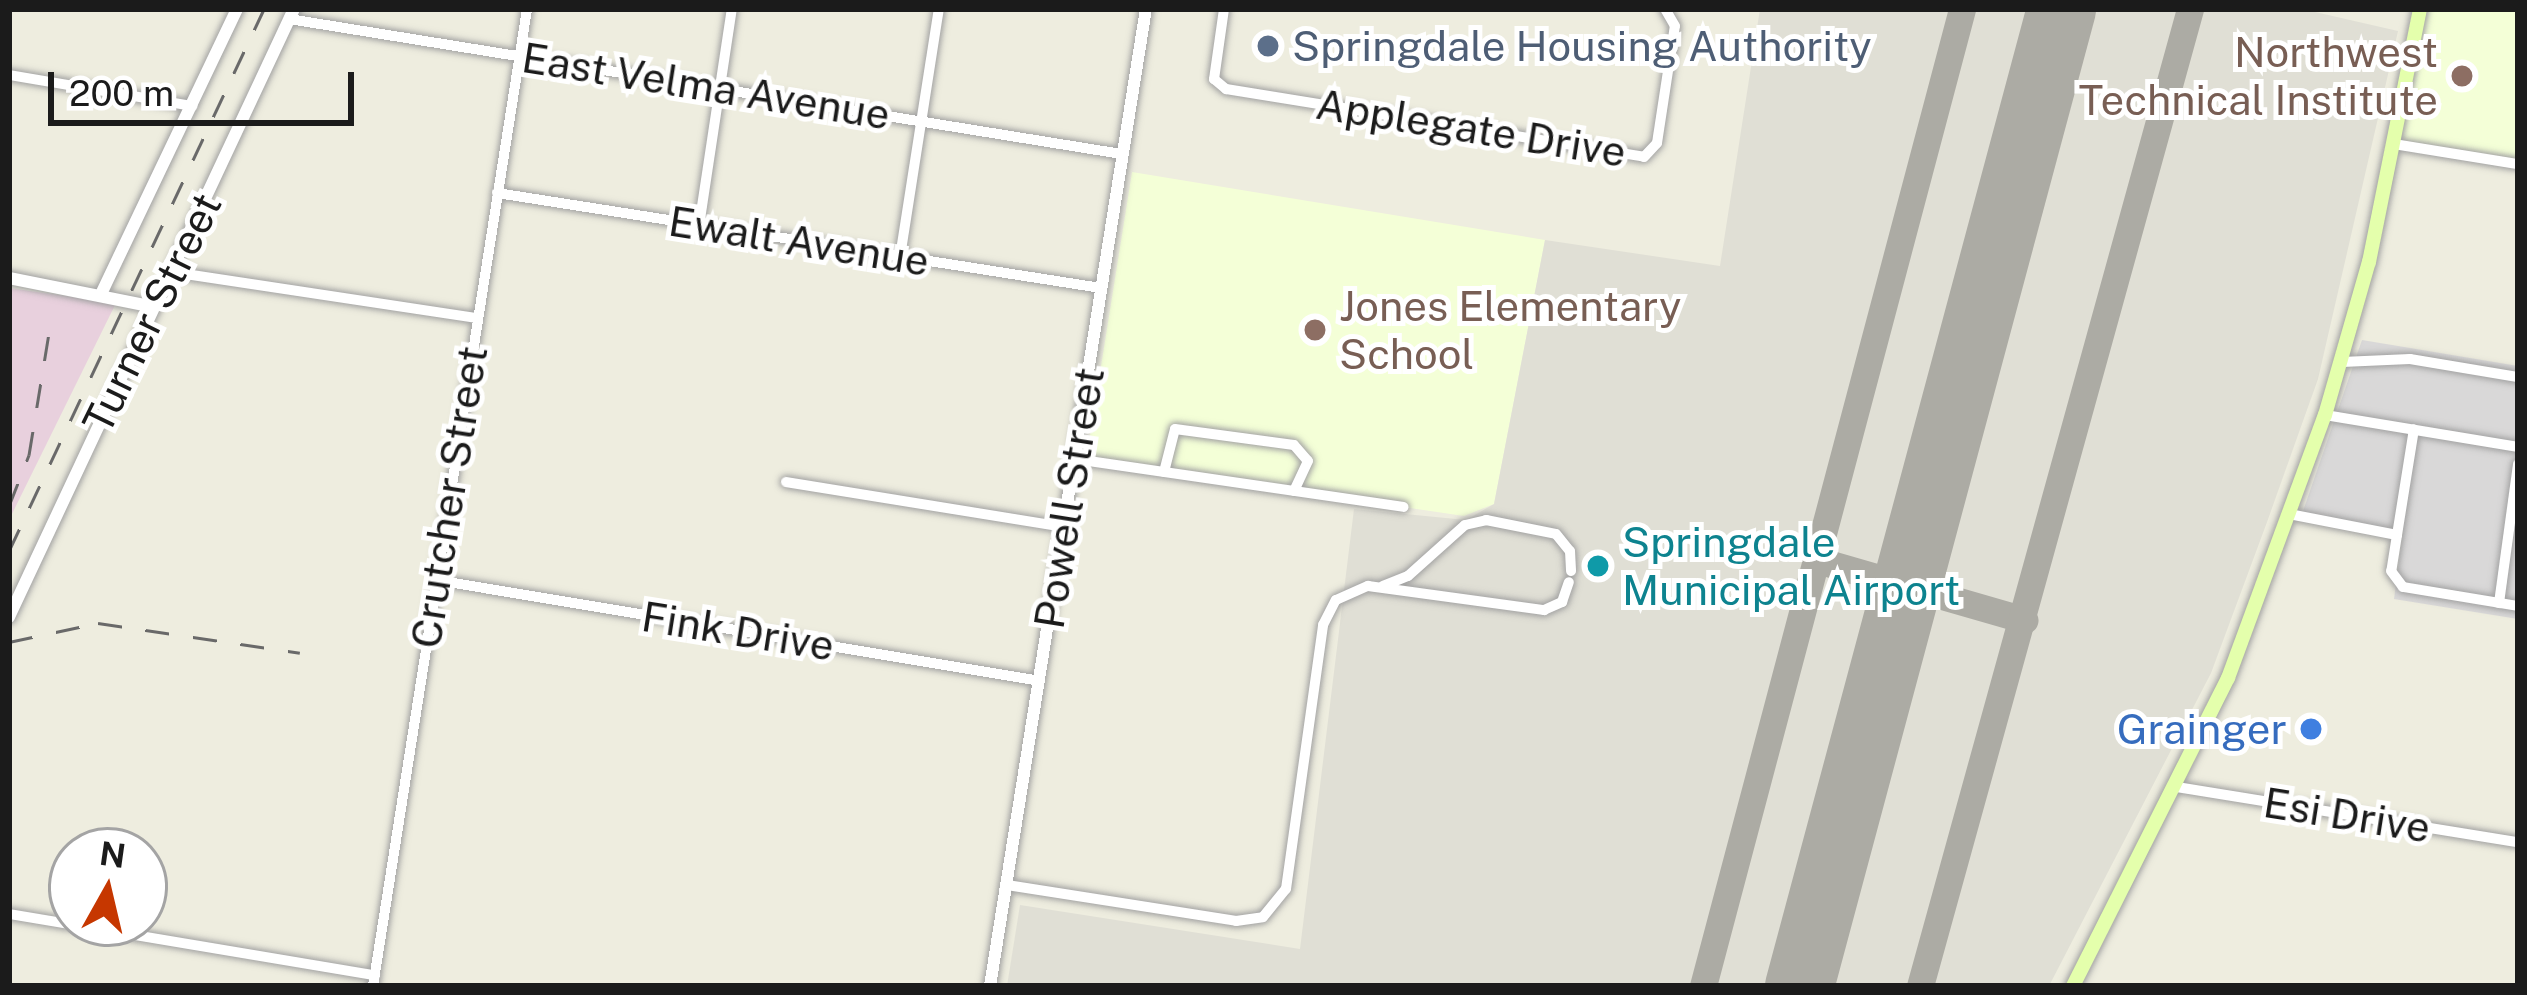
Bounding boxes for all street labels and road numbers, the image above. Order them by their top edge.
street label: East Velma Avenue [518,32,894,140]
street label: Applegate Drive [1312,79,1630,177]
street label: Turner Street [72,185,232,441]
street label: Ewalt Avenue [665,196,933,286]
street label: Crutcher Street [400,342,498,652]
street label: Powell Street [1023,364,1115,632]
street label: Fink Drive [638,591,838,671]
street label: Esi Drive [2260,777,2434,853]

